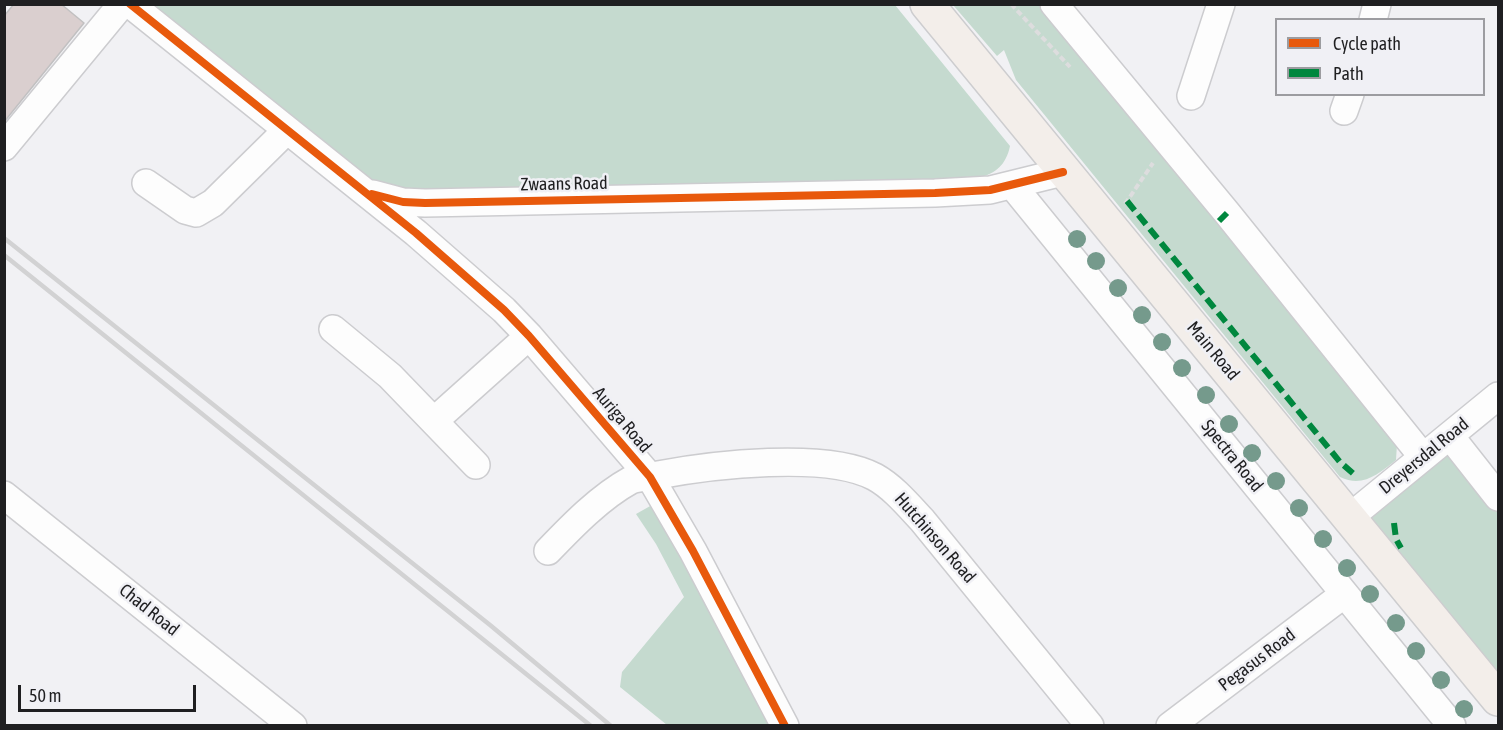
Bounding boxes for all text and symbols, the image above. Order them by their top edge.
legend [1275,18,1485,96]
text: Cycle path [1333,33,1401,54]
text: Path [1333,63,1364,84]
street label: Zwaans Road [520,172,608,196]
street label: Main Road [1182,317,1244,385]
street label: Auriga Road [588,383,656,457]
street label: Dreyersdal Road [1375,413,1473,499]
street label: Spectra Road [1196,416,1268,496]
street label: Hutchinson Road [890,488,980,588]
street label: Chad Road [115,579,183,641]
street label: Pegasus Road [1214,624,1300,696]
scale bar [21,673,200,711]
text: 50 m [29,685,61,706]

